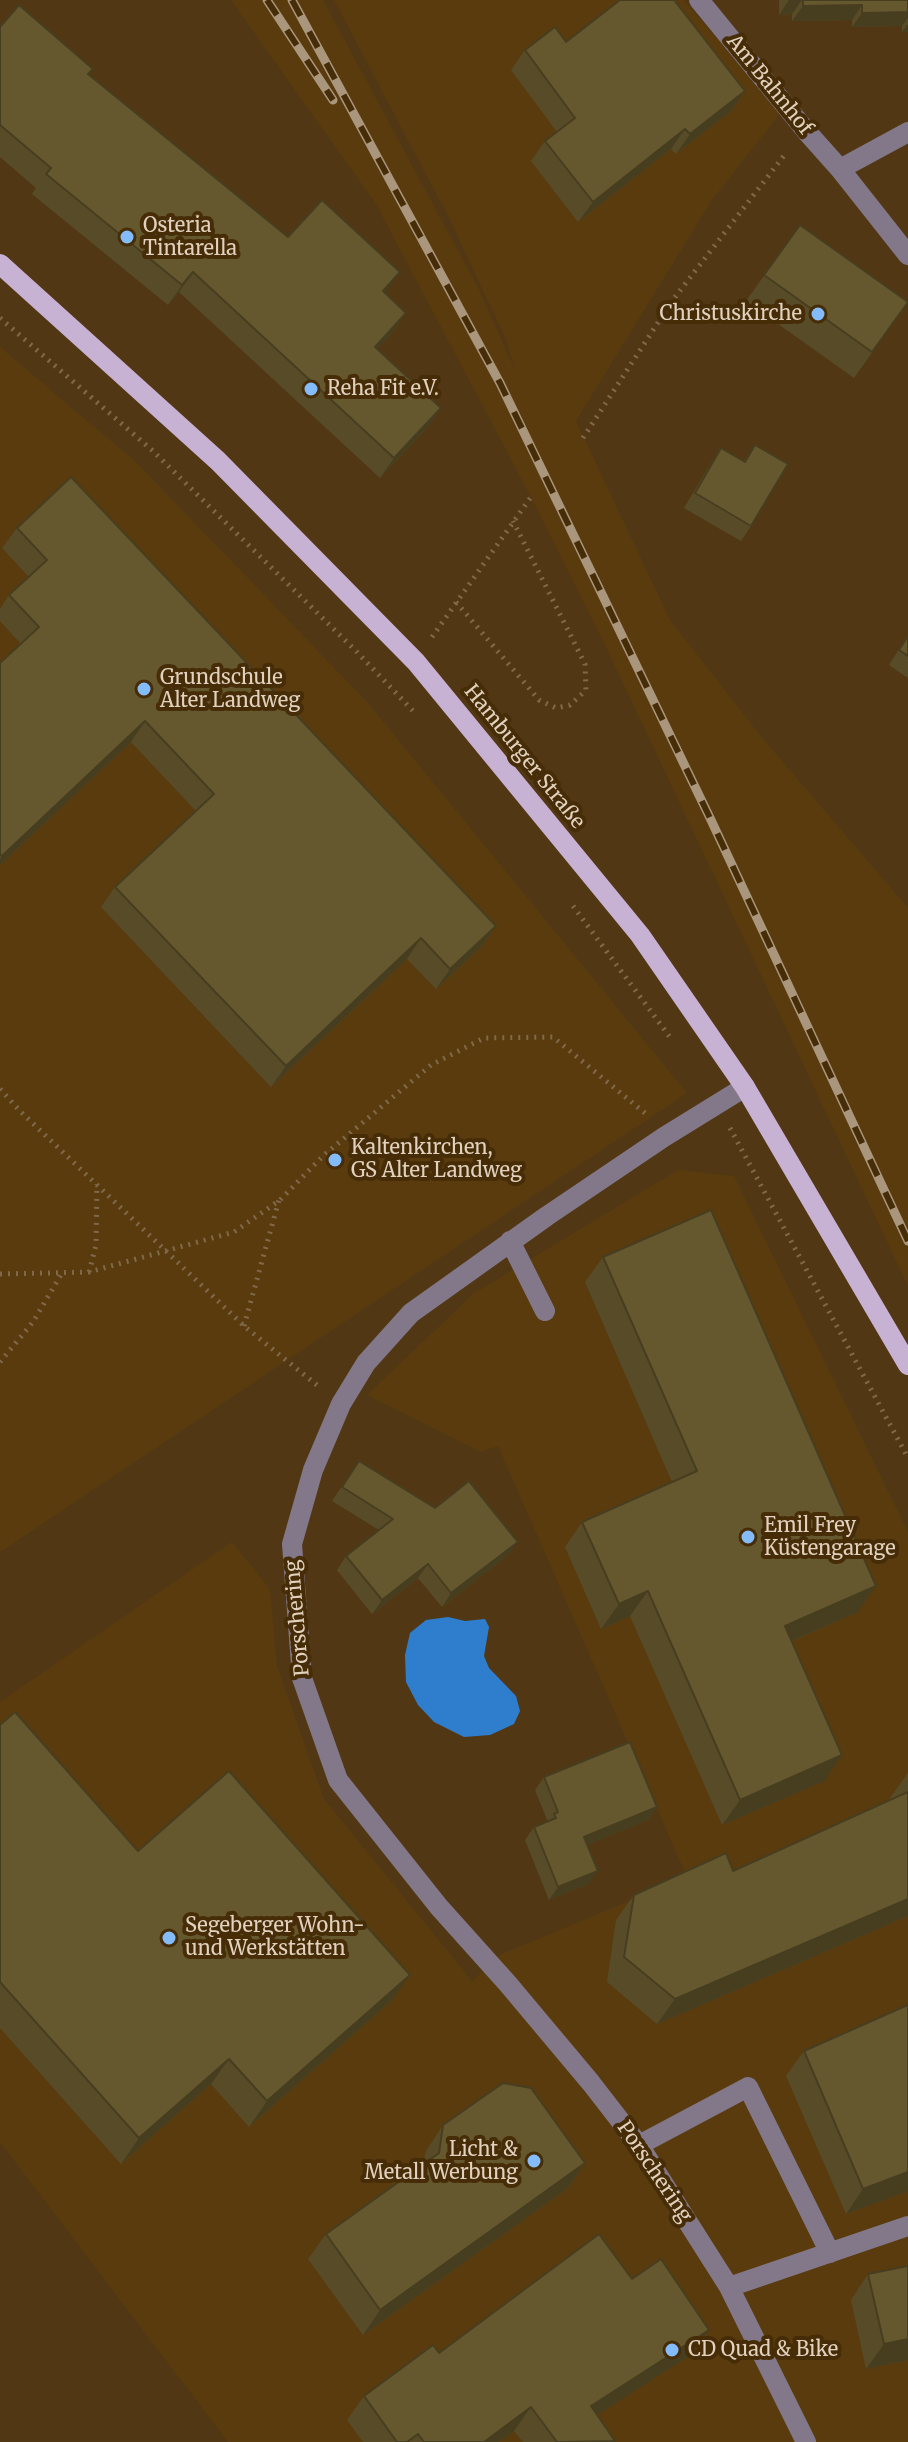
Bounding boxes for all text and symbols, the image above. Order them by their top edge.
street label: Am Bahnhof [721,30,817,140]
place label: Osteria Tintarella [143,214,237,261]
marker: Osteria Tintarella [118,228,136,246]
place label: Christuskirche [659,302,802,326]
marker: Christuskirche [809,305,827,323]
place label: Reha Fit e.V. [327,377,439,401]
marker: Reha Fit e.V. [302,380,320,398]
place label: Grundschule Alter Landweg [160,666,300,713]
marker: Grundschule Alter Landweg [135,680,153,698]
street label: Hamburger Straße [459,680,589,834]
place label: Kaltenkirchen, GS Alter Landweg [351,1136,522,1183]
marker: Kaltenkirchen, GS Alter Landweg [326,1151,344,1169]
place label: Emil Frey Küstengarage [764,1514,896,1561]
marker: Emil Frey Küstengarage [739,1528,757,1546]
street label: Porschering [281,1559,315,1677]
place label: Segeberger Wohn- und Werkstätten [185,1914,365,1961]
marker: Segeberger Wohn- und Werkstätten [160,1929,178,1947]
street label: Porschering [611,2117,697,2227]
place label: Licht & Metall Werbung [364,2138,518,2185]
marker: Licht & Metall Werbung [525,2152,543,2170]
place label: CD Quad & Bike [688,2338,838,2362]
marker: CD Quad & Bike [663,2341,681,2359]

